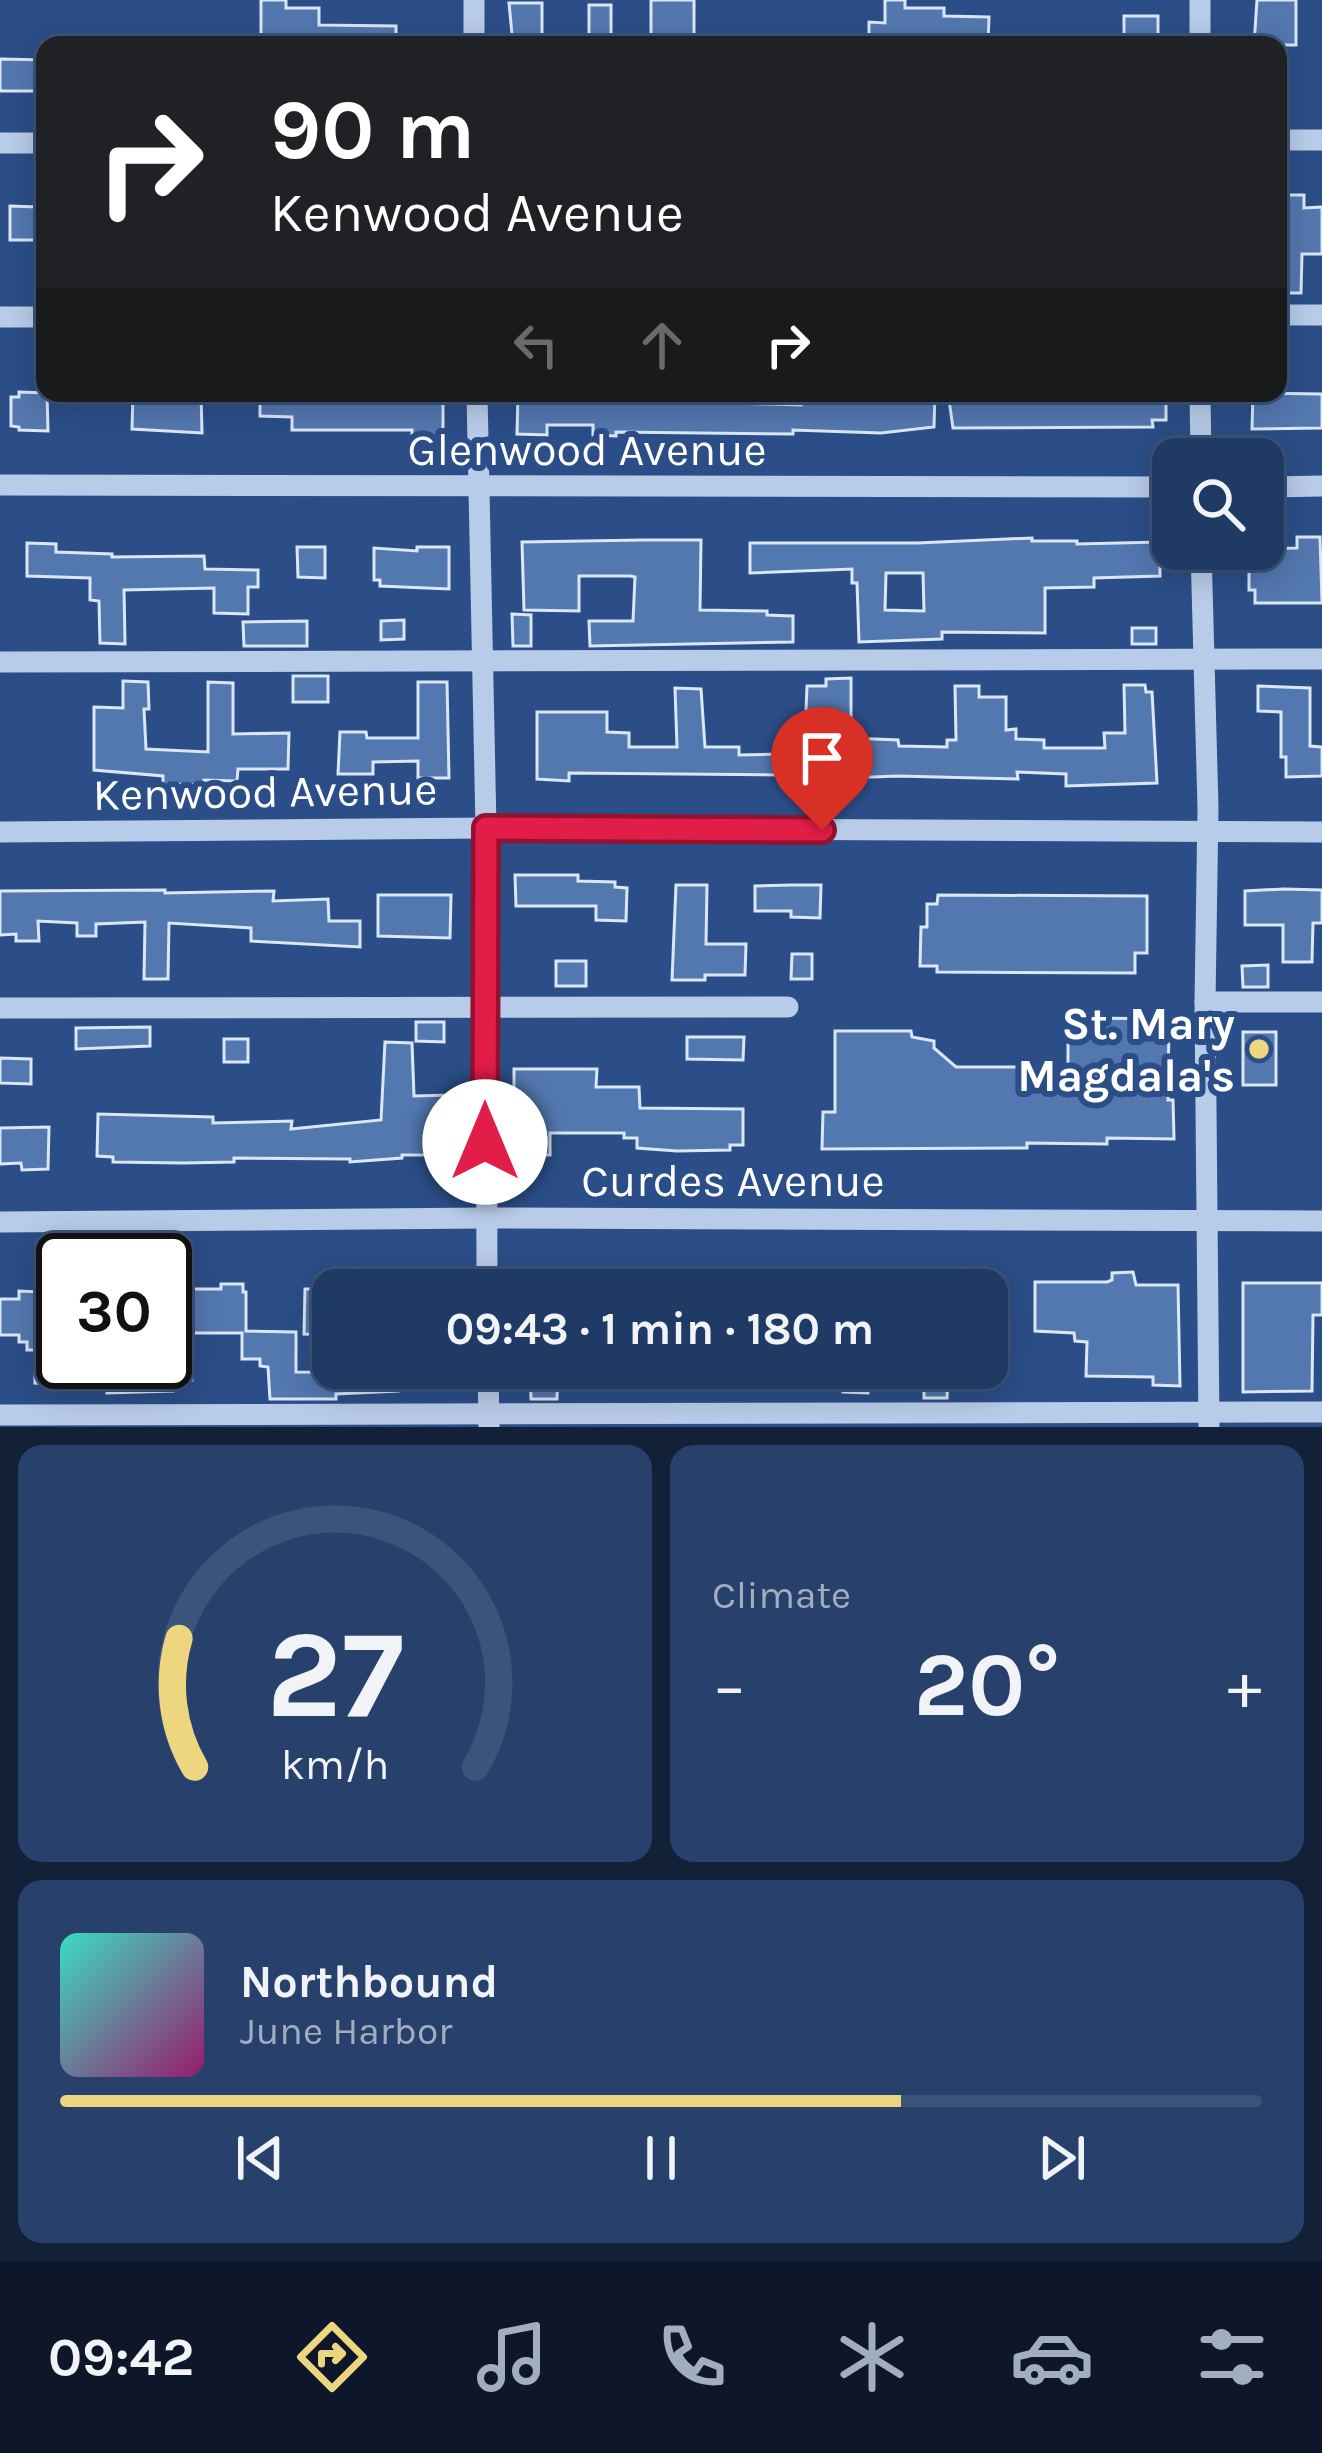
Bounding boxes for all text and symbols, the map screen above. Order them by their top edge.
text: 90 m [270,81,475,179]
icon: right [72,84,228,240]
text: Kenwood Avenue [270,181,684,245]
icon: left [503,312,569,378]
icon: ahead [629,312,695,378]
icon: right [755,312,821,378]
street label: Glenwood Avenue [407,424,767,476]
map controls [1152,438,1284,570]
button: search [1152,438,1284,570]
pin [771,707,873,830]
icon: arrive [789,725,855,791]
street label: Kenwood Avenue [92,763,438,821]
place label: St. Mary Magdala's [1017,998,1235,1103]
marker: St. Mary Magdala's [1246,1036,1272,1062]
position arrow [422,1079,548,1205]
street label: Curdes Avenue [581,1155,885,1207]
speed limit sign: 30 [36,1233,192,1389]
text: 09:43 · 1 min · 180 m [446,1303,874,1355]
text: Climate [712,1572,851,1618]
text: 27 [266,1602,404,1747]
text: 20° [914,1632,1060,1738]
text: − [712,1647,747,1725]
text: + [1227,1647,1262,1725]
text: km/h [281,1739,389,1789]
text: Northbound [240,1956,498,2008]
text: June Harbor [240,2008,452,2054]
icon: previous [227,2125,293,2191]
icon: pause [628,2125,694,2191]
icon: next [1029,2125,1095,2191]
icon: directions [290,2315,374,2399]
icon: music [470,2315,554,2399]
icon: phone [650,2315,734,2399]
icon: climate [830,2315,914,2399]
icon: car [1010,2315,1094,2399]
icon: filters [1190,2315,1274,2399]
text: 09:42 [48,2325,194,2389]

